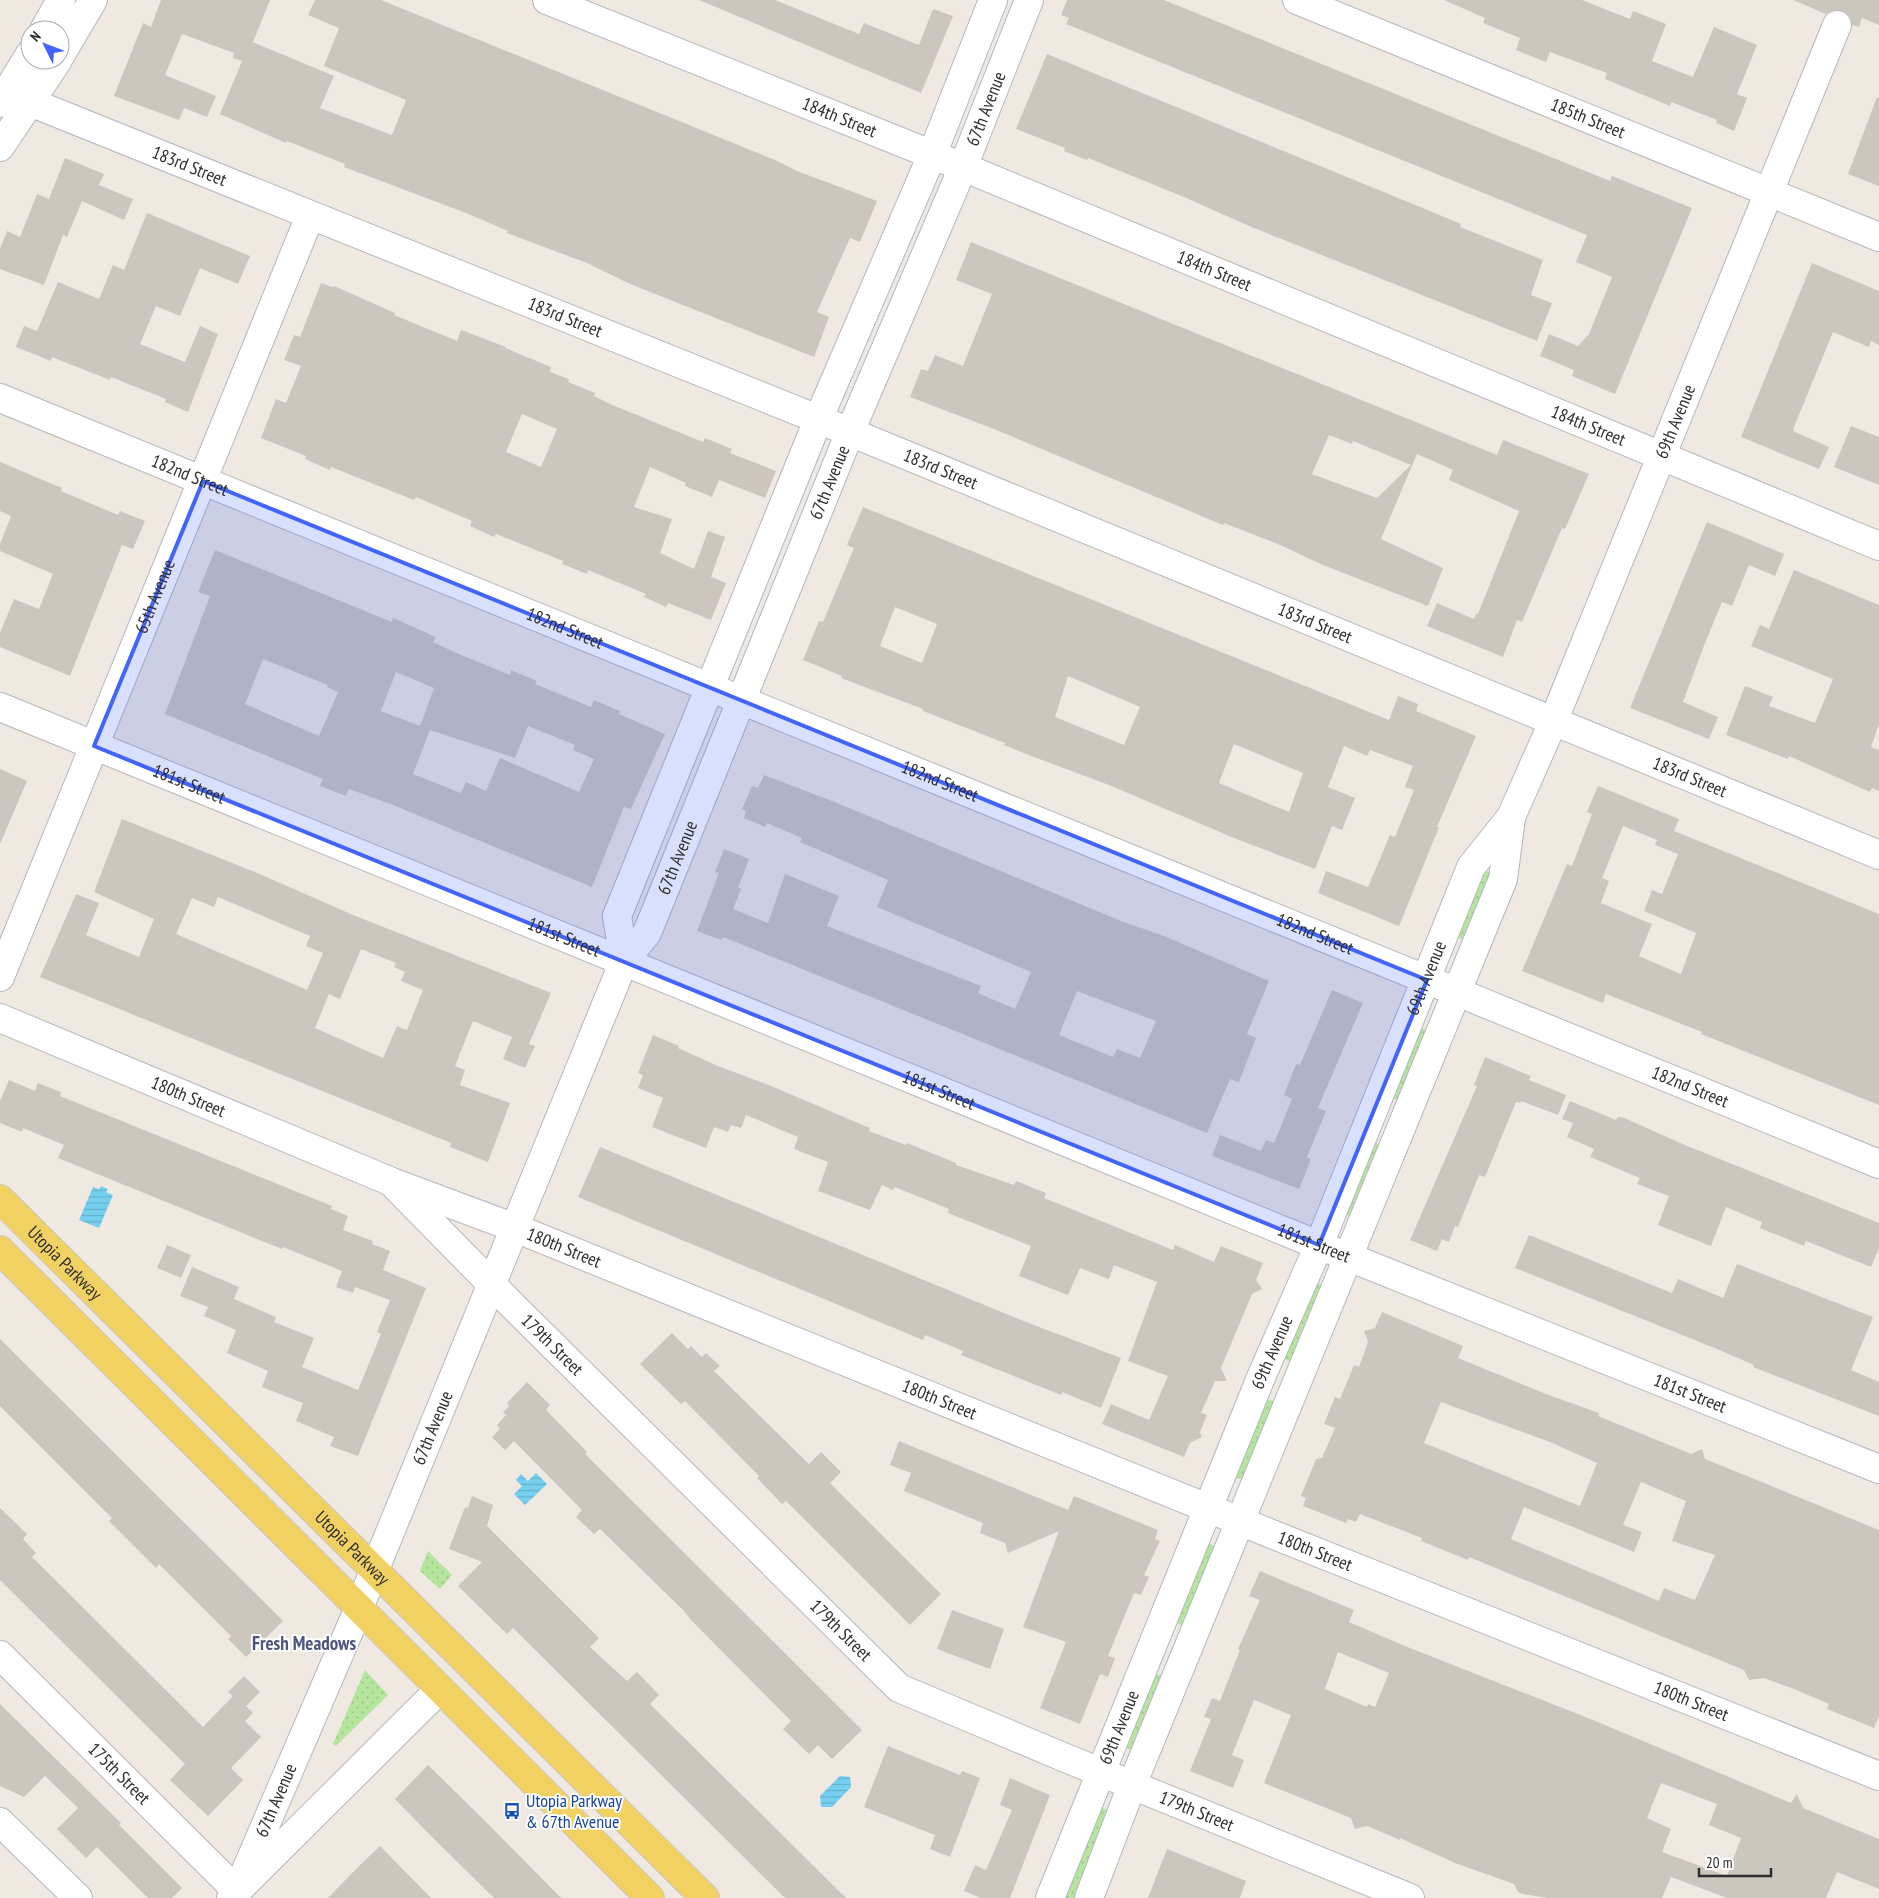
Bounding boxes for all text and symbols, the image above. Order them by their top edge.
north arrow [20,20,70,70]
text: N [26,27,45,45]
street label: 67th Avenue [961,68,1011,149]
street label: 184th Street [799,92,880,142]
street label: 185th Street [1547,93,1629,143]
street label: 183rd Street [149,140,230,191]
street label: 184th Street [1174,245,1255,296]
street label: 183rd Street [525,292,606,342]
street label: 69th Avenue [1650,381,1700,462]
street label: 184th Street [1548,400,1629,451]
street label: 67th Avenue [804,442,854,523]
street label: 183rd Street [900,443,981,494]
street label: 182nd Street [148,449,232,501]
street label: 65th Avenue [129,556,180,637]
street label: 183rd Street [1275,597,1356,648]
street label: 182nd Street [523,602,607,654]
street label: 183rd Street [1649,751,1730,802]
street label: 182nd Street [898,755,982,807]
street label: 181st Street [149,759,229,809]
street label: 67th Avenue [652,817,702,898]
street label: 182nd Street [1273,908,1357,960]
street label: 181st Street [524,912,604,962]
street label: 69th Avenue [1401,937,1451,1018]
street label: 182nd Street [1648,1061,1732,1112]
street label: 181st Street [899,1065,979,1115]
street label: 180th Street [148,1071,229,1122]
street label: 181st Street [1274,1218,1354,1268]
street label: Utopia Parkway [23,1221,107,1305]
street label: 180th Street [523,1222,605,1273]
street label: 179th Street [517,1309,588,1380]
street label: 69th Avenue [1245,1312,1298,1392]
street label: 181st Street [1650,1368,1730,1418]
street label: 180th Street [899,1374,980,1425]
street label: 67th Avenue [407,1387,458,1468]
street label: Utopia Parkway [310,1506,395,1590]
street label: 180th Street [1274,1526,1356,1576]
street label: 179th Street [805,1594,877,1666]
district label: Fresh Meadows [252,1631,356,1655]
street label: 180th Street [1651,1676,1732,1726]
street label: 69th Avenue [1093,1687,1144,1768]
street label: 175th Street [84,1737,155,1809]
street label: 67th Avenue [250,1760,302,1840]
street label: 179th Street [1156,1785,1237,1836]
place label: Utopia Parkway & 67th Avenue [526,1789,622,1833]
bus stop icon: Utopia Parkway & 67th Avenue [502,1801,522,1821]
scale bar [1699,1846,1772,1878]
text: 20 m [1706,1853,1732,1872]

